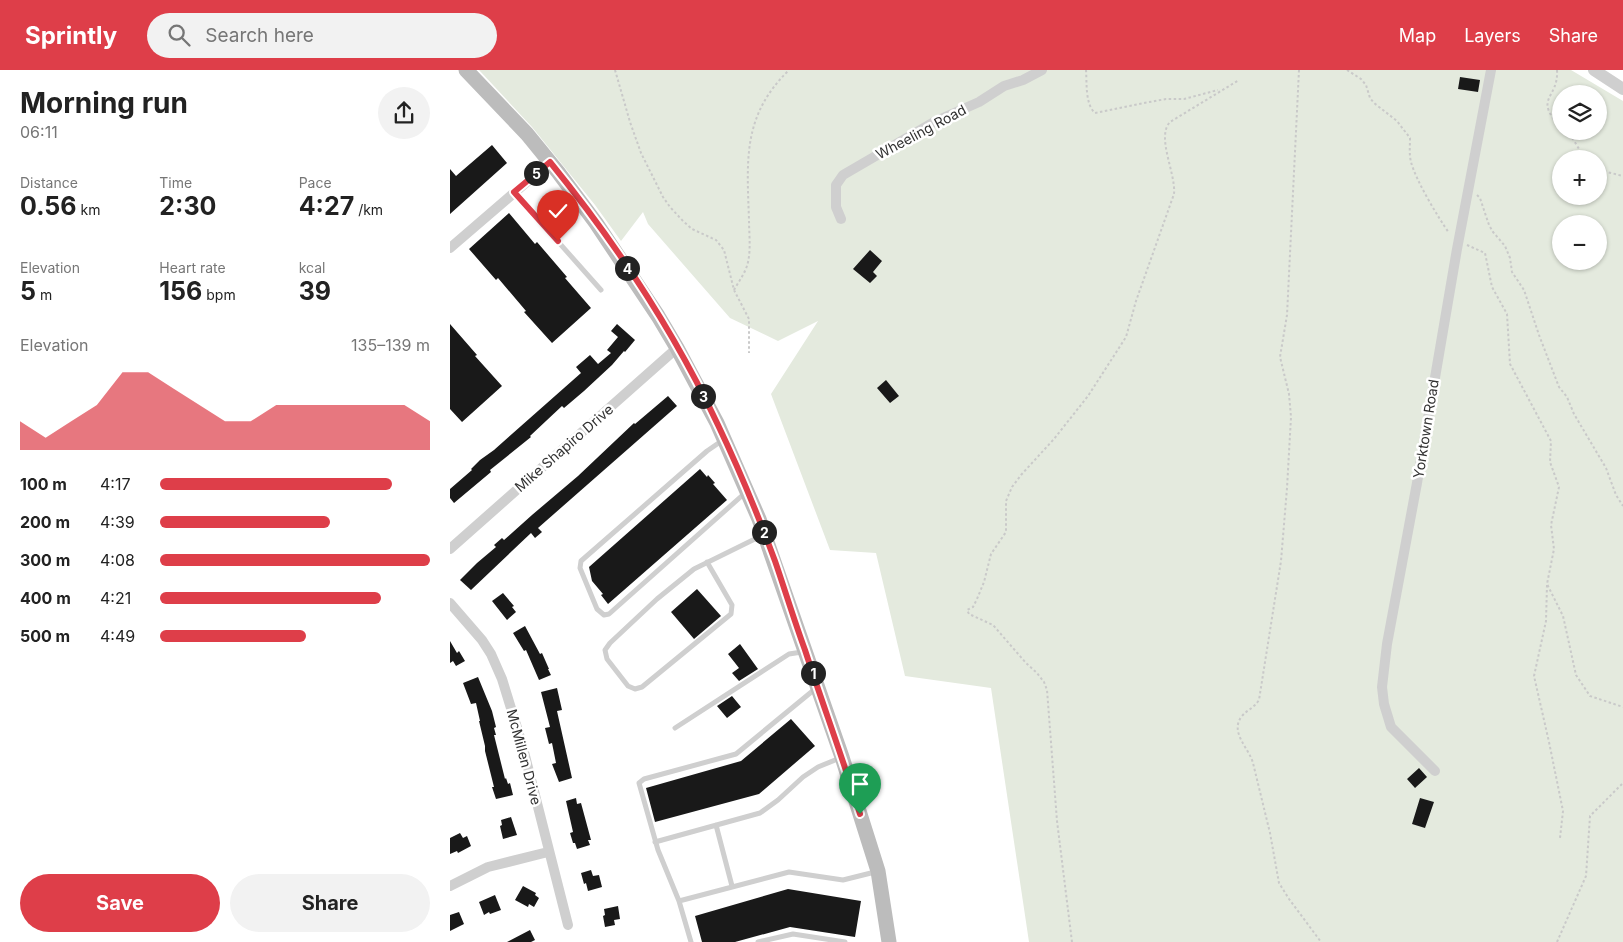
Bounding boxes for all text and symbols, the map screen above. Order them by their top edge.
search box [147,13,497,58]
text: Sprintly [25,21,117,50]
icon: search [165,21,193,49]
text: Search here [205,24,314,47]
text: Map [1399,25,1436,46]
text: Layers [1464,25,1521,46]
text: Share [1549,25,1598,46]
map controls [1552,85,1607,270]
button: layers [1552,85,1607,140]
text: Morning run [20,86,188,120]
button: share [378,87,430,139]
street label: Wheeling Road [873,101,969,162]
text: 06:11 [20,122,58,142]
button: + [1552,150,1607,205]
pin: 5 [524,160,548,186]
text: 5 [532,165,541,182]
text: Distance [20,174,78,191]
text: Time [159,174,192,191]
text: Pace [299,174,332,191]
pin [537,190,579,241]
text: 0.56 [20,191,77,221]
text: 2:30 [159,191,216,221]
text: 4:27 [299,191,354,221]
icon: check [544,197,572,225]
text: km [77,201,100,218]
text: /km [354,201,383,218]
button: − [1552,215,1607,270]
pin: 4 [614,256,640,280]
text: Elevation [20,259,80,276]
text: Heart rate [159,259,226,276]
text: kcal [299,259,325,276]
text: 4 [623,260,632,277]
text: 5 [20,276,36,306]
text: 156 [159,276,202,306]
text: 39 [299,276,331,306]
text: m [36,286,52,303]
text: bpm [202,286,236,303]
text: Elevation [20,335,89,355]
text: 135–139 m [351,335,430,355]
street label: Yorktown Road [1409,378,1442,480]
pin: 3 [690,384,716,408]
text: 3 [699,388,708,405]
street label: Mike Shapiro Drive [511,400,616,495]
text: 100 m [20,474,67,494]
text: 4:17 [100,474,131,494]
text: 200 m [20,512,70,532]
text: 4:39 [100,512,135,532]
pin: 2 [752,520,776,544]
text: 2 [760,524,769,541]
text: 300 m [20,550,70,570]
text: 4:08 [100,550,135,570]
text: 400 m [20,588,71,608]
text: 4:21 [100,588,131,608]
text: 500 m [20,626,70,646]
text: 4:49 [100,626,135,646]
pin: 1 [800,660,826,686]
text: 1 [810,665,817,682]
street label: McMillen Drive [504,707,545,807]
pin [839,763,881,814]
icon: arrive [846,770,874,798]
button: Save [20,874,220,932]
button: Share [230,874,430,932]

